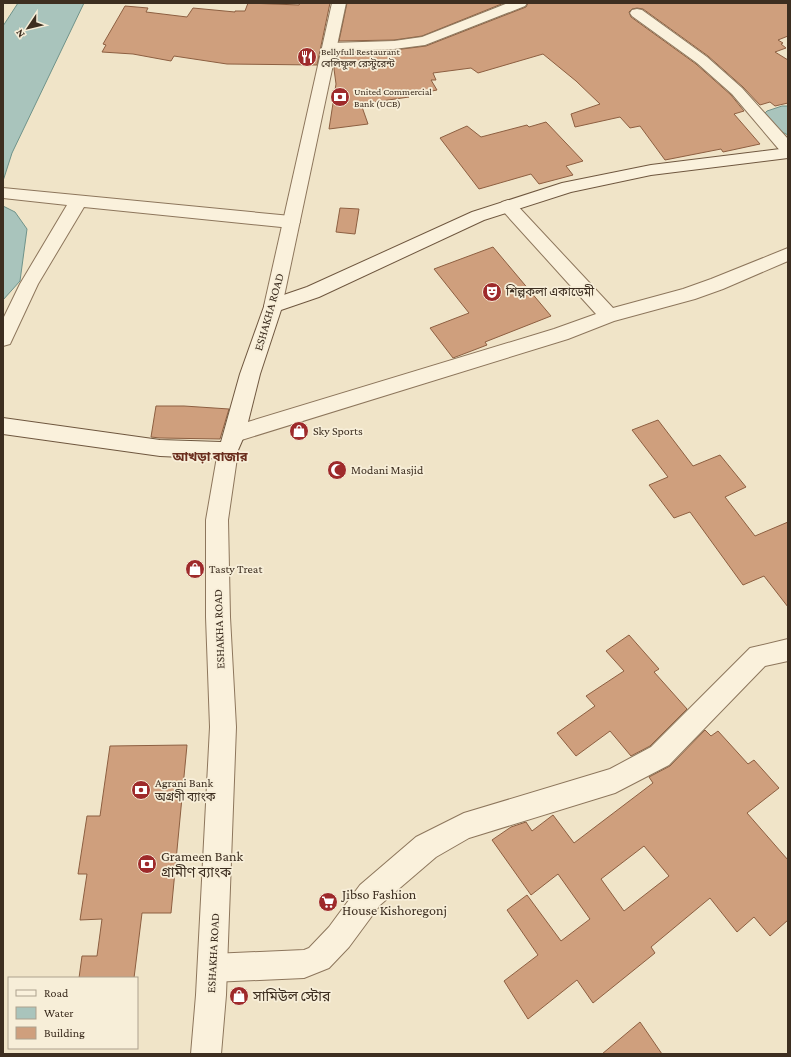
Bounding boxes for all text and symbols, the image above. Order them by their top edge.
north arrow [8,8,48,48]
text: N [12,27,27,40]
restaurant icon: Bellyfull Restaurant বেলিফুল রেস্টুরেন্ট [296,46,318,68]
place label: Bellyfull Restaurant বেলিফুল রেস্টুরেন্ট [321,46,400,70]
bank icon: United Commercial Bank (UCB) [329,86,351,108]
place label: United Commercial Bank (UCB) [354,86,432,110]
street label: ESHAKHA ROAD [251,272,287,352]
theatre icon: শিল্পকলা একাডেমী [481,281,503,303]
place label: শিল্পকলা একাডেমী [505,284,595,299]
shop icon: Sky Sports [288,420,310,442]
place label: Sky Sports [313,424,363,438]
district label: আখড়া বাজার [171,449,248,464]
mosque icon: Modani Masjid [326,459,348,481]
place label: Modani Masjid [351,463,424,477]
shop icon: Tasty Treat [184,558,206,580]
place label: Tasty Treat [209,562,263,576]
street label: ESHAKHA ROAD [211,589,227,669]
place label: Agrani Bank অগ্রণী ব্যাংক [154,776,216,804]
bank icon: Agrani Bank অগ্রণী ব্যাংক [130,779,152,801]
place label: Grameen Bank গ্রামীণ ব্যাংক [161,848,243,880]
bank icon: Grameen Bank গ্রামীণ ব্যাংক [136,853,158,875]
place label: Jibso Fashion House Kishoregonj [340,886,447,919]
supermarket icon: Jibso Fashion House Kishoregonj [317,891,339,913]
street label: ESHAKHA ROAD [204,913,222,993]
legend [8,977,138,1049]
shop icon: সামিউল স্টোর [228,985,250,1007]
text: Road [44,986,69,1000]
place label: সামিউল স্টোর [252,988,331,1004]
text: Water [44,1006,74,1020]
text: Building [44,1026,85,1040]

